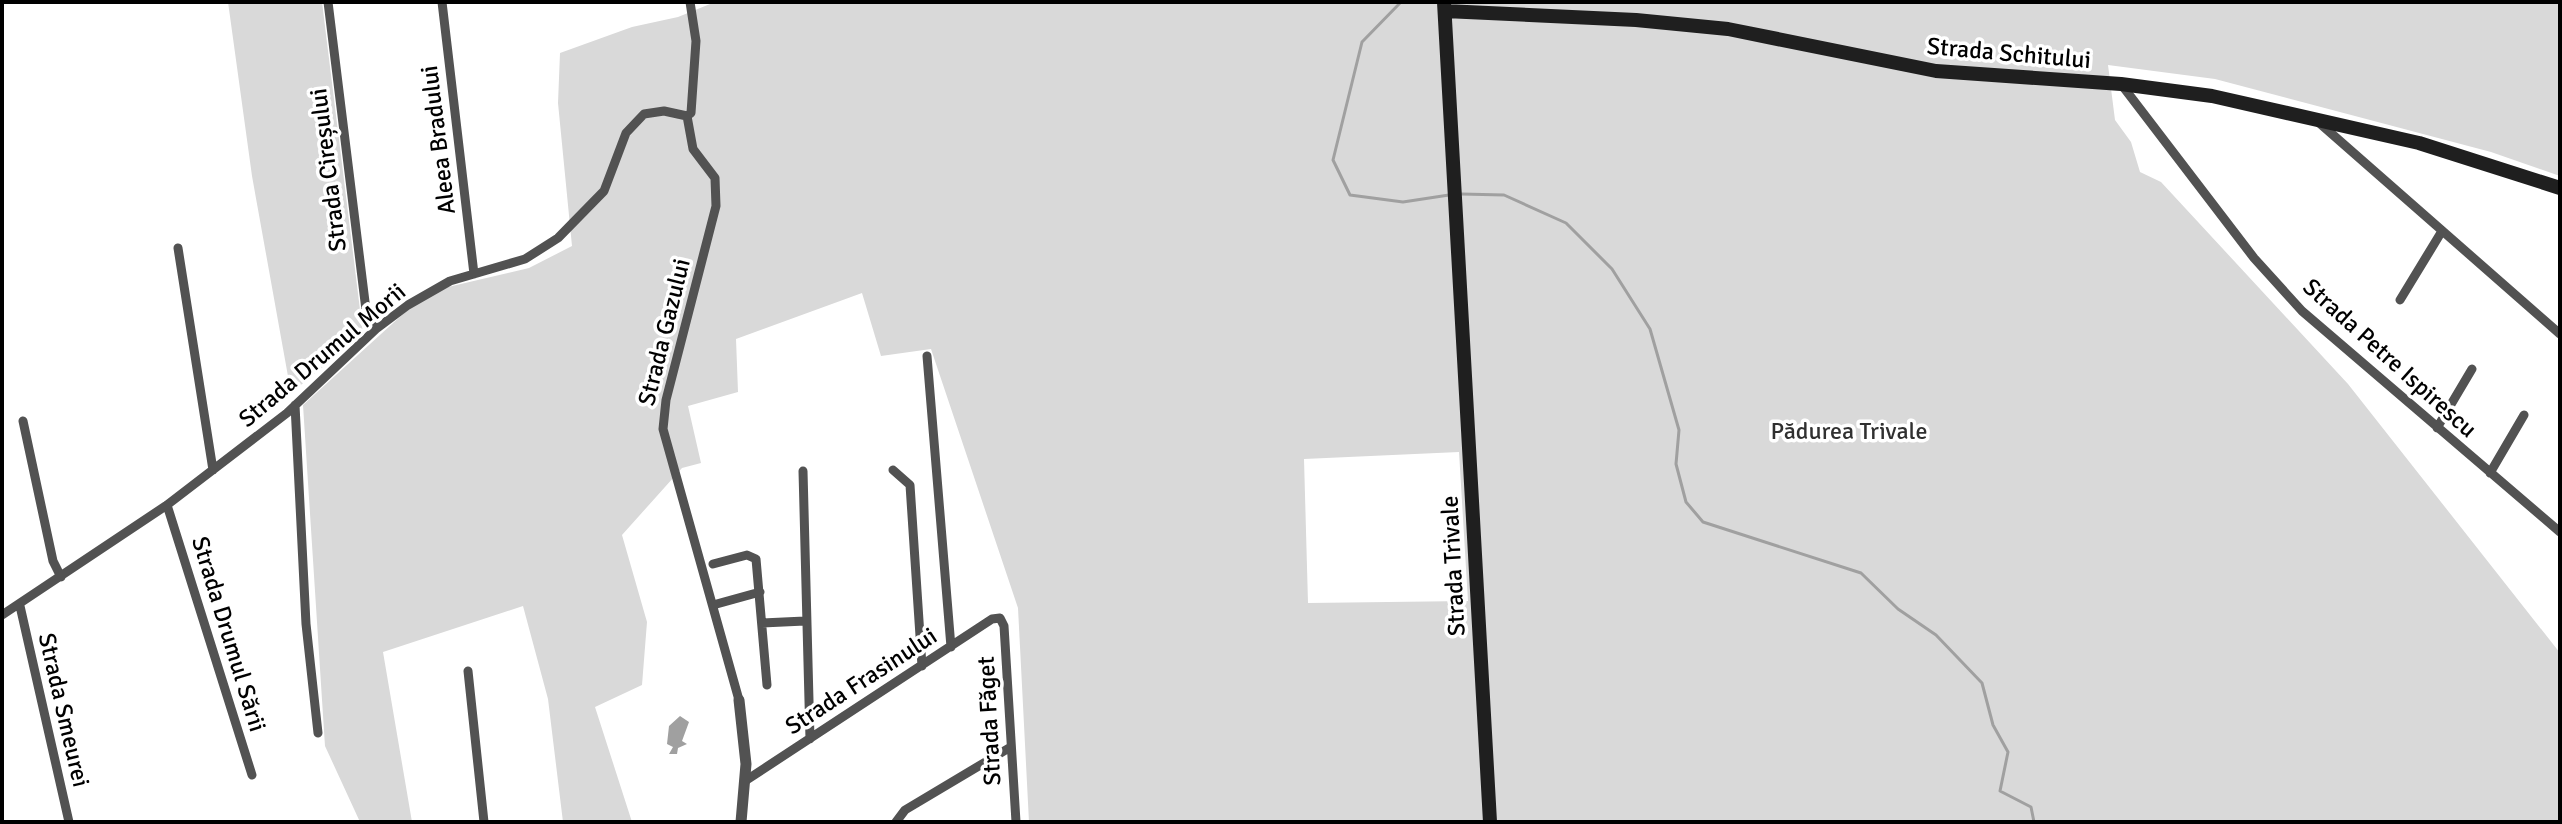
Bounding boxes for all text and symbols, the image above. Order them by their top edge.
street label: Strada Schitului [1926,31,2092,75]
street label: Aleea Bradului [414,64,462,216]
street label: Strada Cireșului [303,87,353,253]
street label: Strada Gazului [631,255,697,409]
street label: Strada Petre Ispirescu [2297,272,2483,444]
street label: Strada Drumul Morii [232,276,412,434]
park label: Pădurea Trivale [1771,416,1927,446]
street label: Strada Trivale [1434,495,1472,637]
street label: Strada Drumul Sării [185,533,273,735]
street label: Strada Frasinului [779,621,943,741]
street label: Strada Smeurei [32,630,96,790]
street label: Strada Făget [971,656,1007,786]

